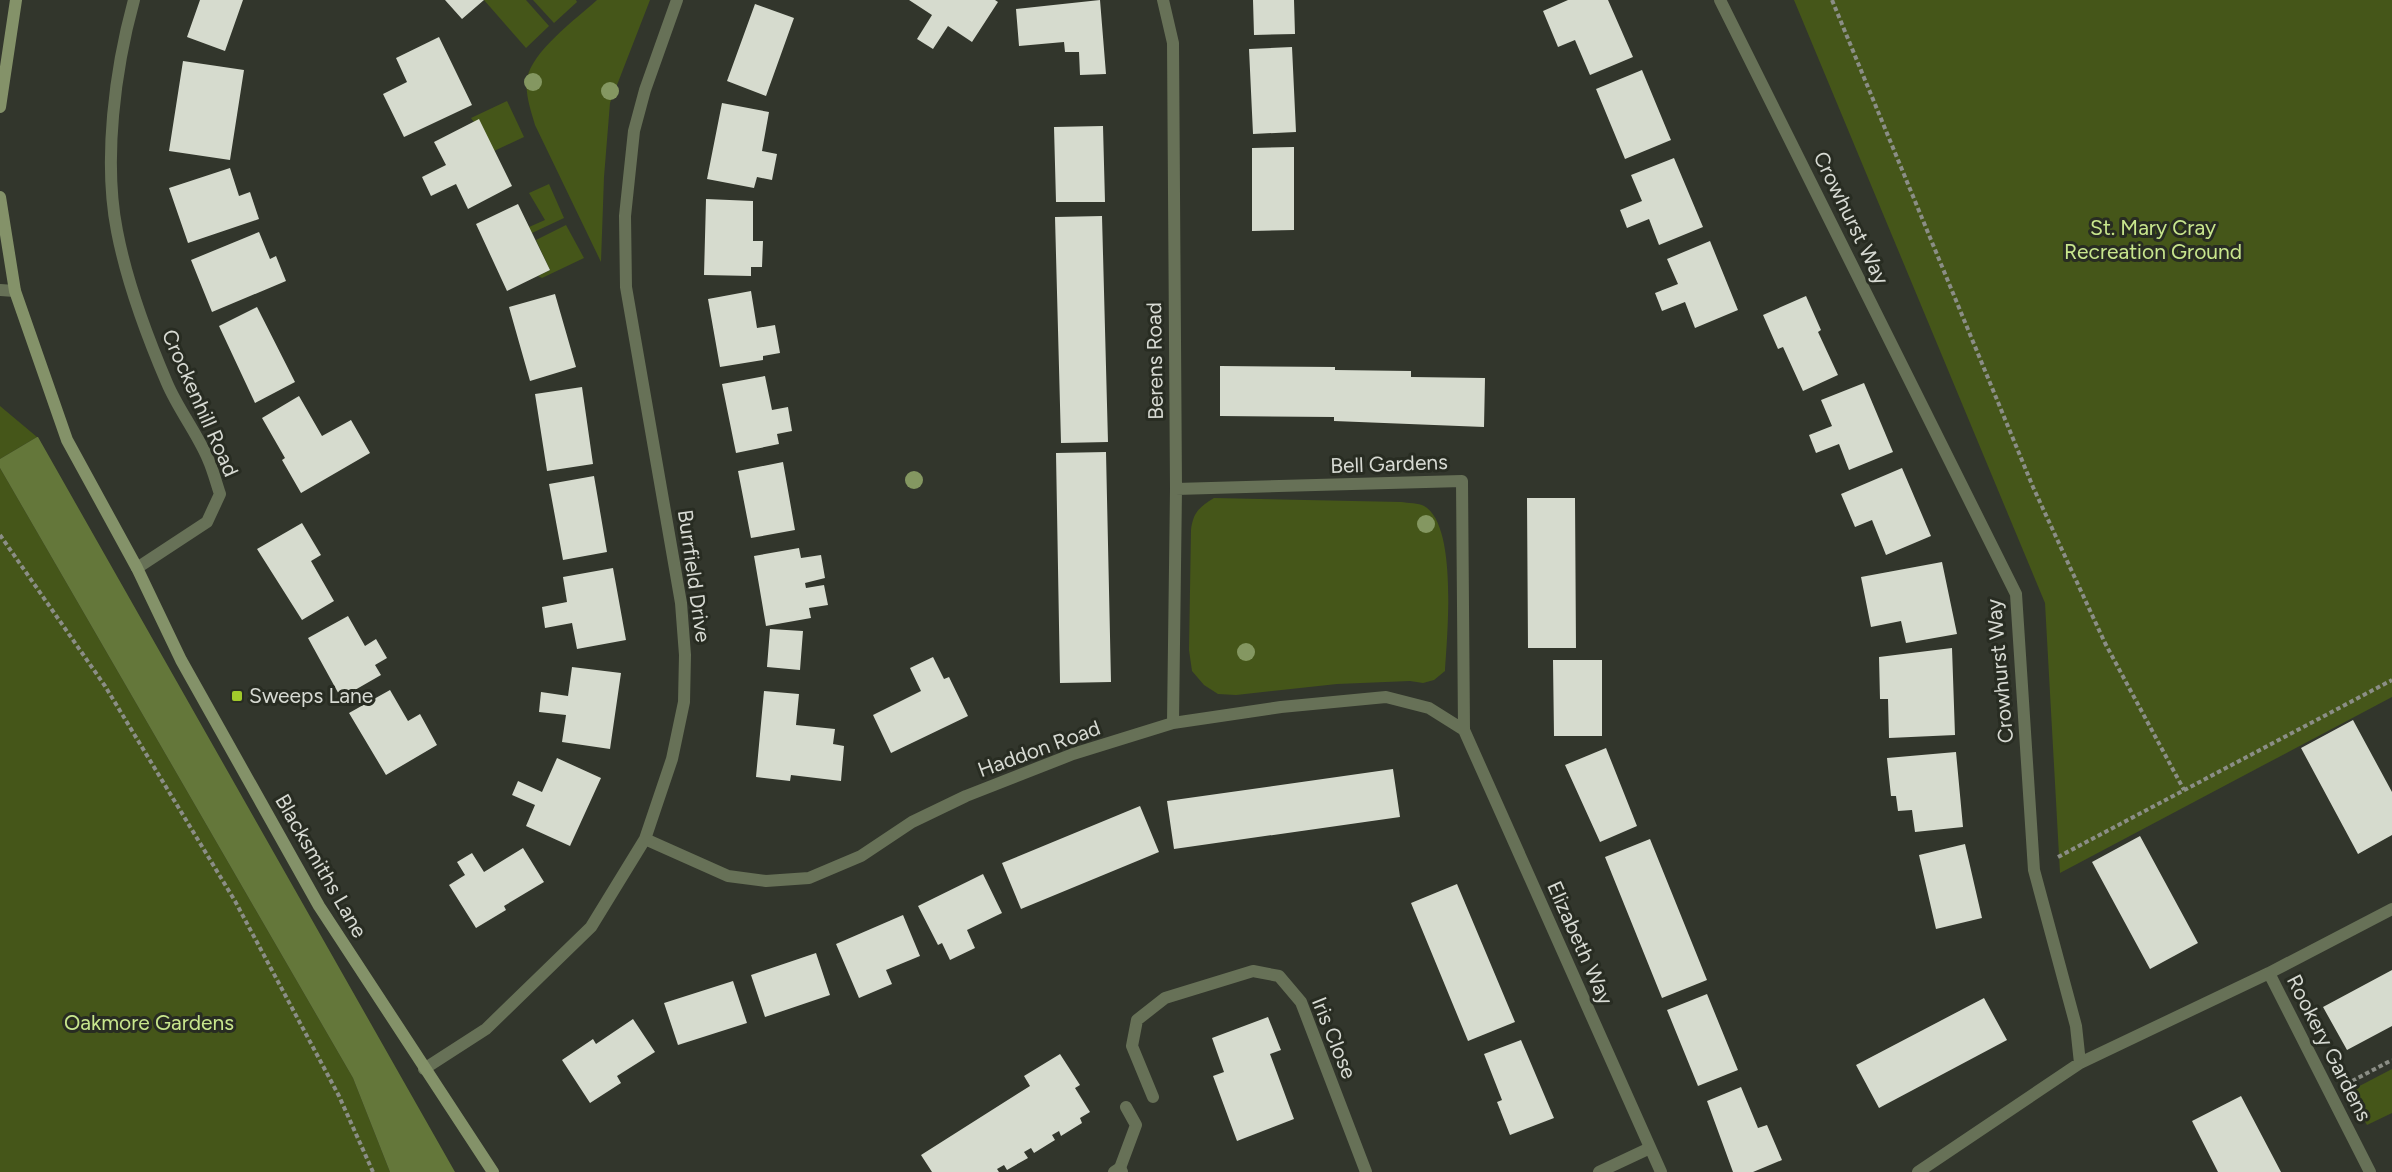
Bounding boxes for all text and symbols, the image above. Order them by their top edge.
street label: Crowhurst Way [1808,147,1894,288]
park label: St. Mary Cray Recreation Ground [2064,215,2242,264]
street label: Berens Road [1141,302,1168,420]
street label: Crockenhill Road [157,325,244,480]
street label: Bell Gardens [1330,449,1448,478]
street label: Burrfield Drive [673,508,716,644]
street label: Crowhurst Way [1981,598,2018,744]
place label: Sweeps Lane [249,683,373,708]
marker: Sweeps Lane [230,689,244,703]
street label: Haddon Road [974,715,1103,782]
street label: Blacksmiths Lane [270,789,373,942]
street label: Elizabeth Way [1542,877,1619,1008]
street label: Rookery Gardens [2282,970,2377,1125]
street label: Iris Close [1307,993,1362,1082]
park label: Oakmore Gardens [64,1010,234,1035]

